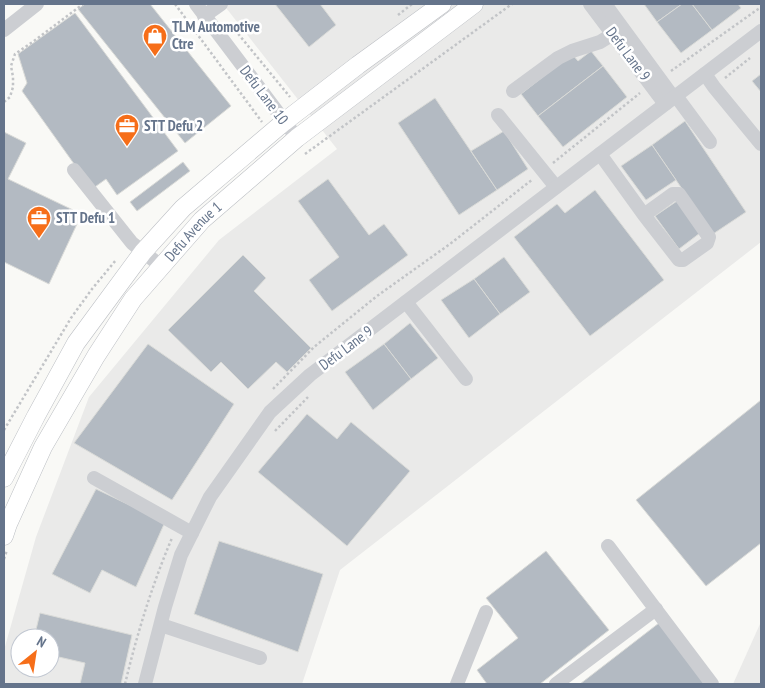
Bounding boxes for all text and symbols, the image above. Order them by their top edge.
place label: TLM Automotive Ctre [172,17,260,53]
shop icon: TLM Automotive Ctre [142,23,168,57]
street label: Defu Lane 9 [602,23,655,84]
street label: Defu Lane 10 [236,61,293,128]
office icon: STT Defu 2 [114,113,140,147]
place label: STT Defu 2 [144,116,203,135]
street label: Defu Avenue 1 [160,197,225,265]
office icon: STT Defu 1 [26,205,52,239]
place label: STT Defu 1 [56,208,115,227]
street label: Defu Lane 9 [315,321,376,374]
north arrow [10,628,60,678]
text: N [34,632,49,651]

